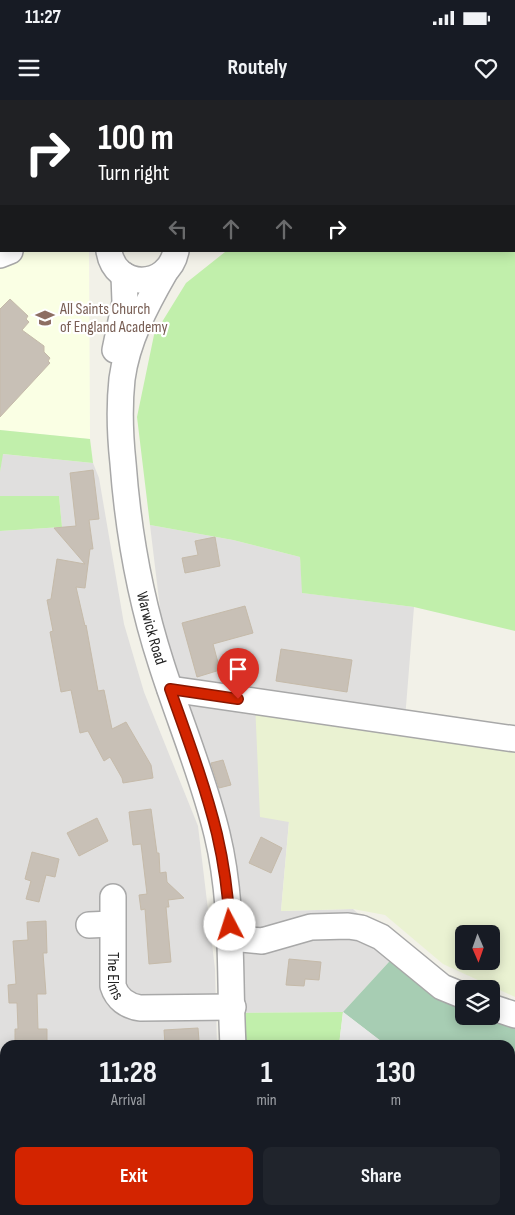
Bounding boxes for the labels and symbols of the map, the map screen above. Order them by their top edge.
place label: All Saints Church of England Academy [59,300,168,337]
school or university icon: All Saints Church of England Academy [34,307,56,329]
street label: Warwick Road [132,590,170,667]
pin [217,648,259,699]
position arrow [203,898,255,950]
north arrow [455,925,500,970]
street label: The Elms [103,952,127,1004]

